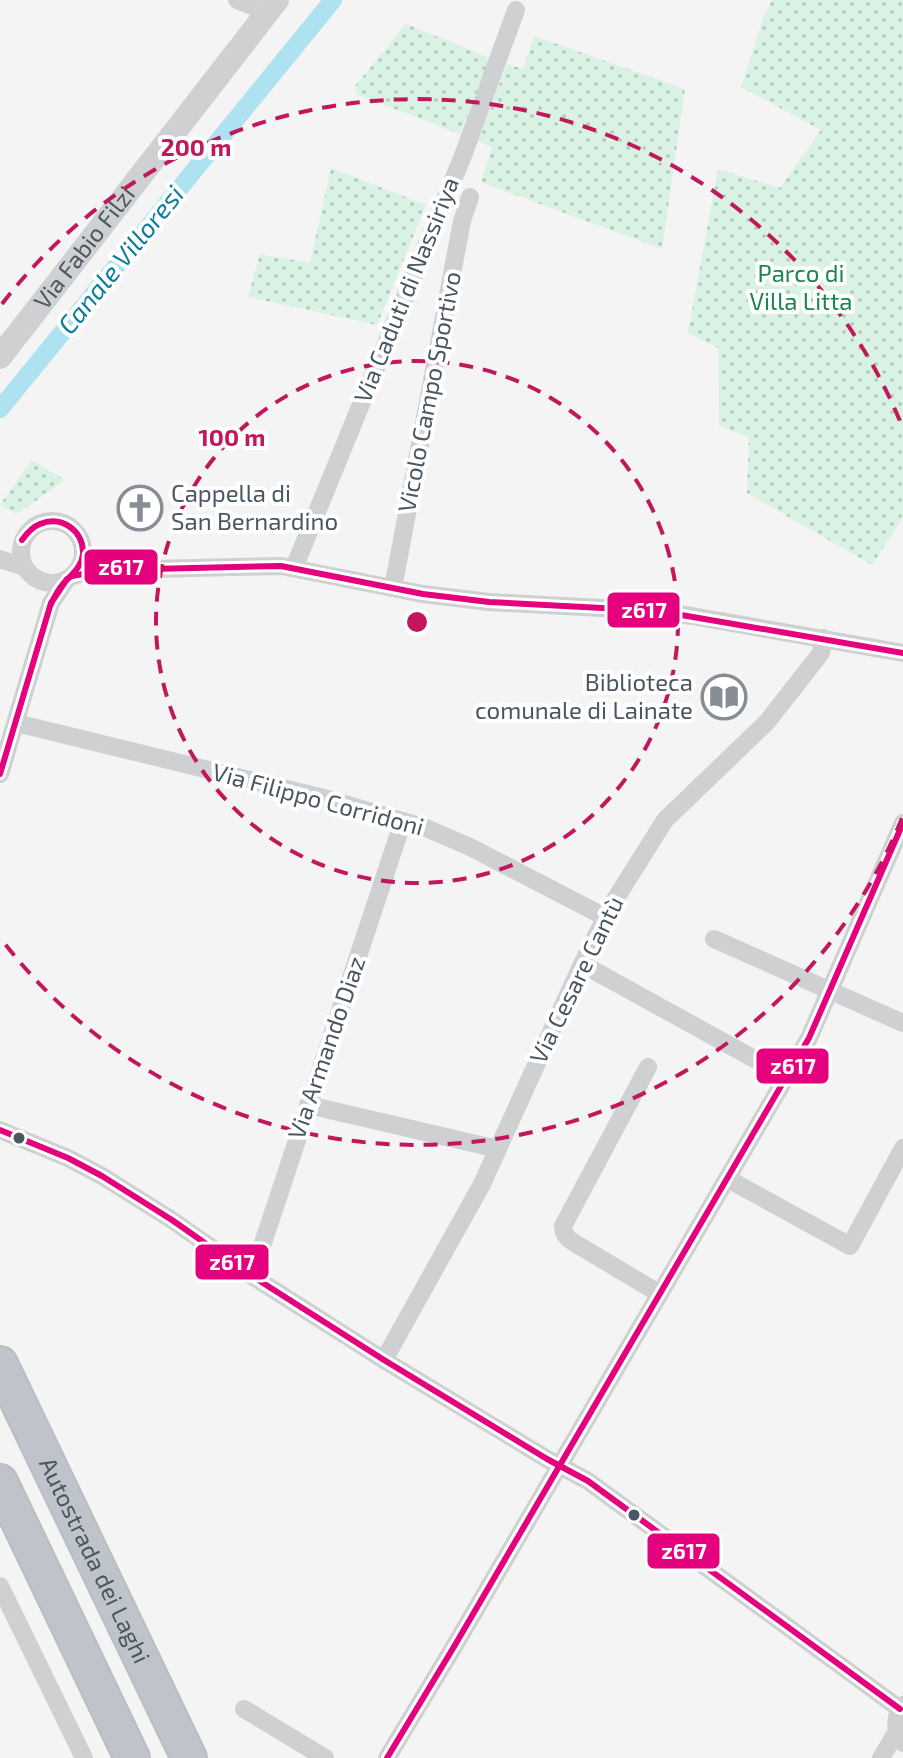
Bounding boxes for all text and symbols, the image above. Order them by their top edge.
text: 200 m [161,132,231,161]
street label: Via Caduti di Nassiriya [347,172,464,406]
water label: Canale Villoresi [51,179,189,339]
street label: Via Fabio Filzi [27,180,140,314]
park label: Parco di Villa Litta [749,258,853,315]
street label: Vicolo Campo Sportivo [391,269,466,515]
text: 100 m [199,422,265,451]
place label: Cappella di San Bernardino [171,478,338,535]
church icon: Cappella di San Bernardino [116,484,164,532]
line badge: z617 [83,548,159,586]
text: z617 [98,553,144,579]
line badge: z617 [606,591,681,629]
text: z617 [621,596,667,622]
centre of rings [403,608,431,636]
place label: Biblioteca comunale di Lainate [475,667,693,724]
library icon: Biblioteca comunale di Lainate [700,673,748,721]
street label: Via Filippo Corridoni [210,756,427,841]
street label: Via Cesare Cantù [523,891,629,1068]
street label: Via Armando Diaz [281,952,370,1143]
line badge: z617 [755,1047,830,1085]
text: z617 [770,1052,816,1078]
unlabelled marker [11,1130,27,1146]
line badge: z617 [194,1243,270,1281]
text: z617 [209,1248,255,1274]
street label: Autostrada dei Laghi [34,1452,157,1667]
unlabelled marker [626,1507,642,1523]
line badge: z617 [646,1532,721,1570]
text: z617 [661,1537,707,1563]

